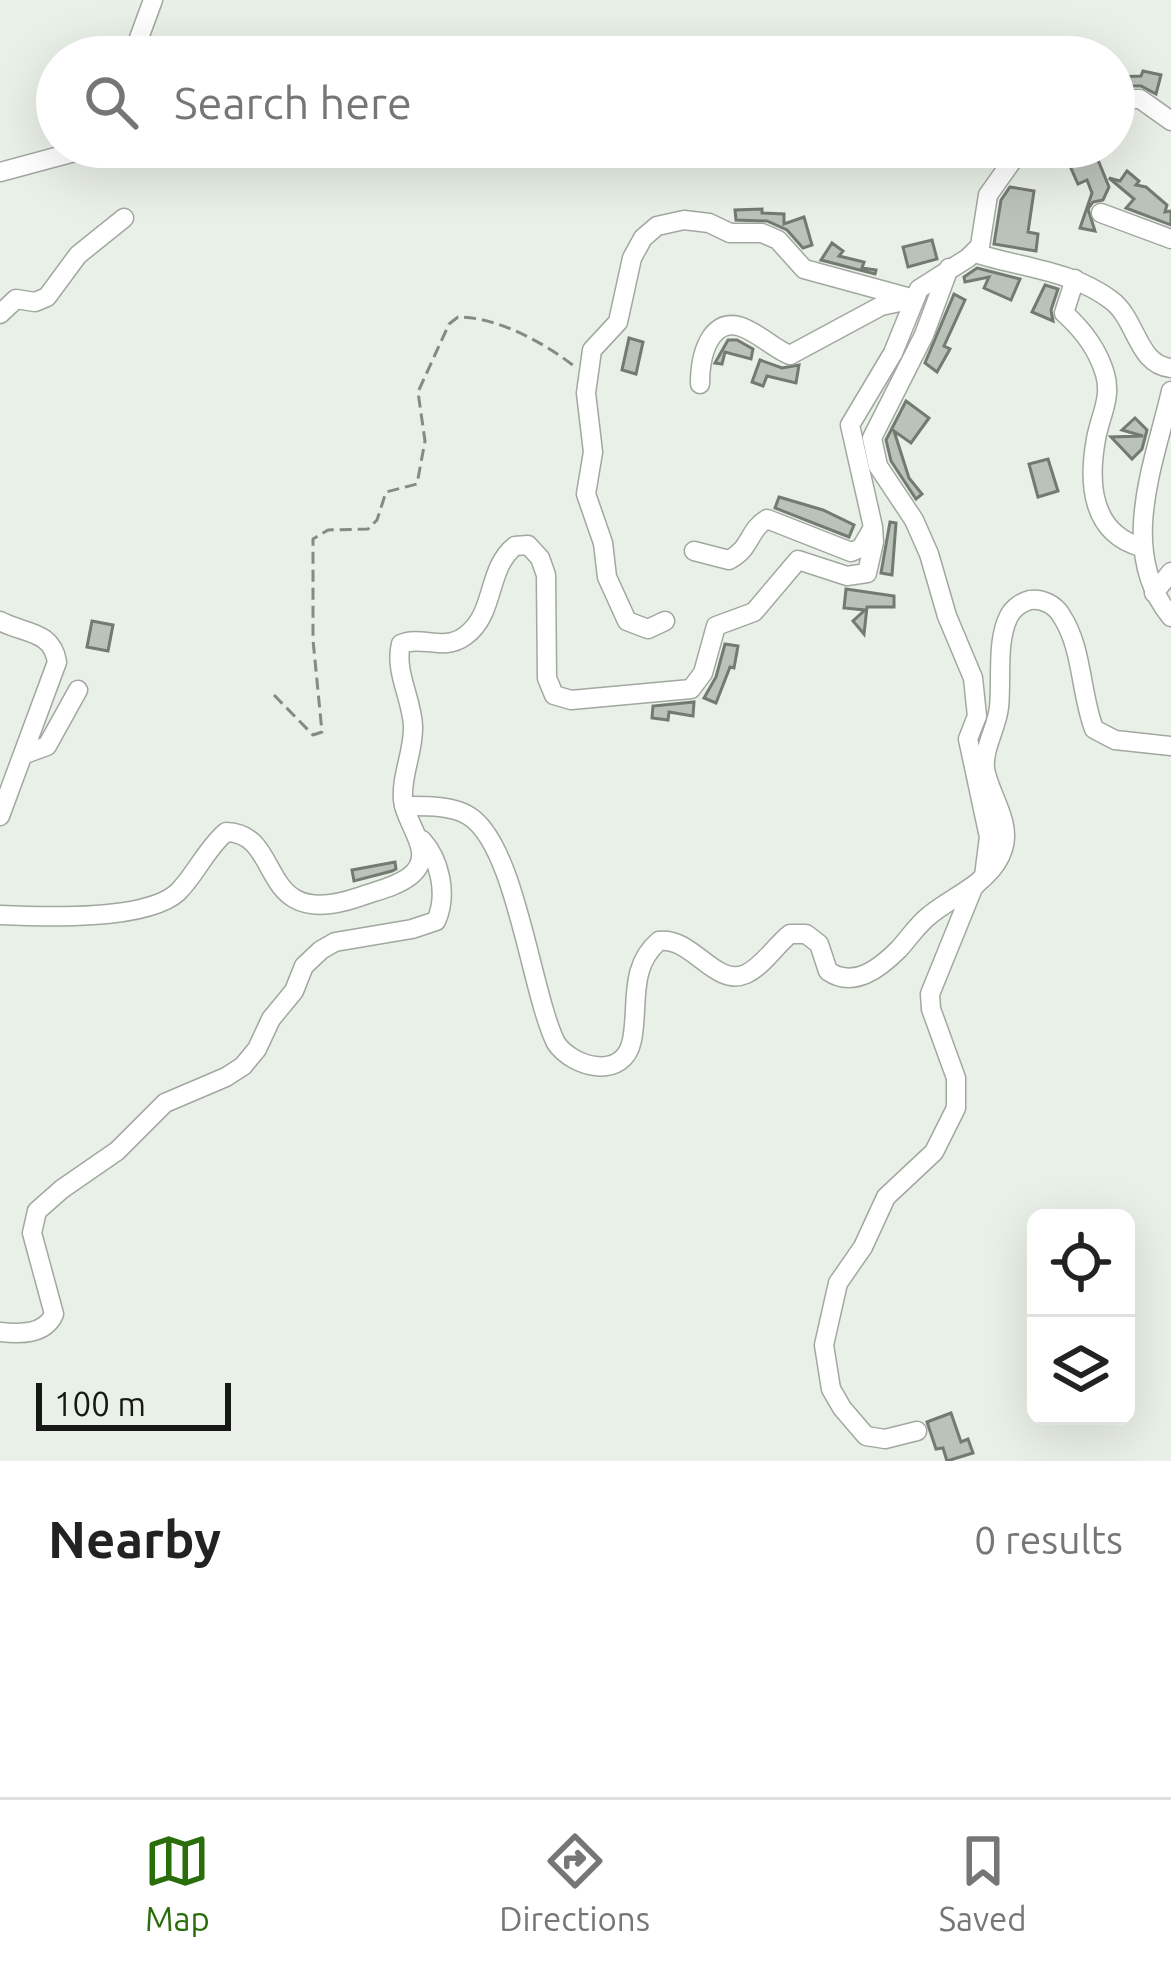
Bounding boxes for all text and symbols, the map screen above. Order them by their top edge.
search box [36,36,1135,168]
icon: search [78,69,144,135]
text: Search here [174,77,412,128]
map controls [1027,1209,1135,1425]
button: locate [1027,1209,1135,1317]
button: layers [1027,1317,1135,1425]
scale bar [36,1377,231,1430]
text: 100 m [54,1385,146,1422]
text: Nearby [48,1510,221,1568]
text: 0 results [974,1518,1123,1561]
tab: Map [144,1828,210,1937]
tab: Directions [499,1828,650,1937]
tab: Saved [939,1828,1027,1937]

